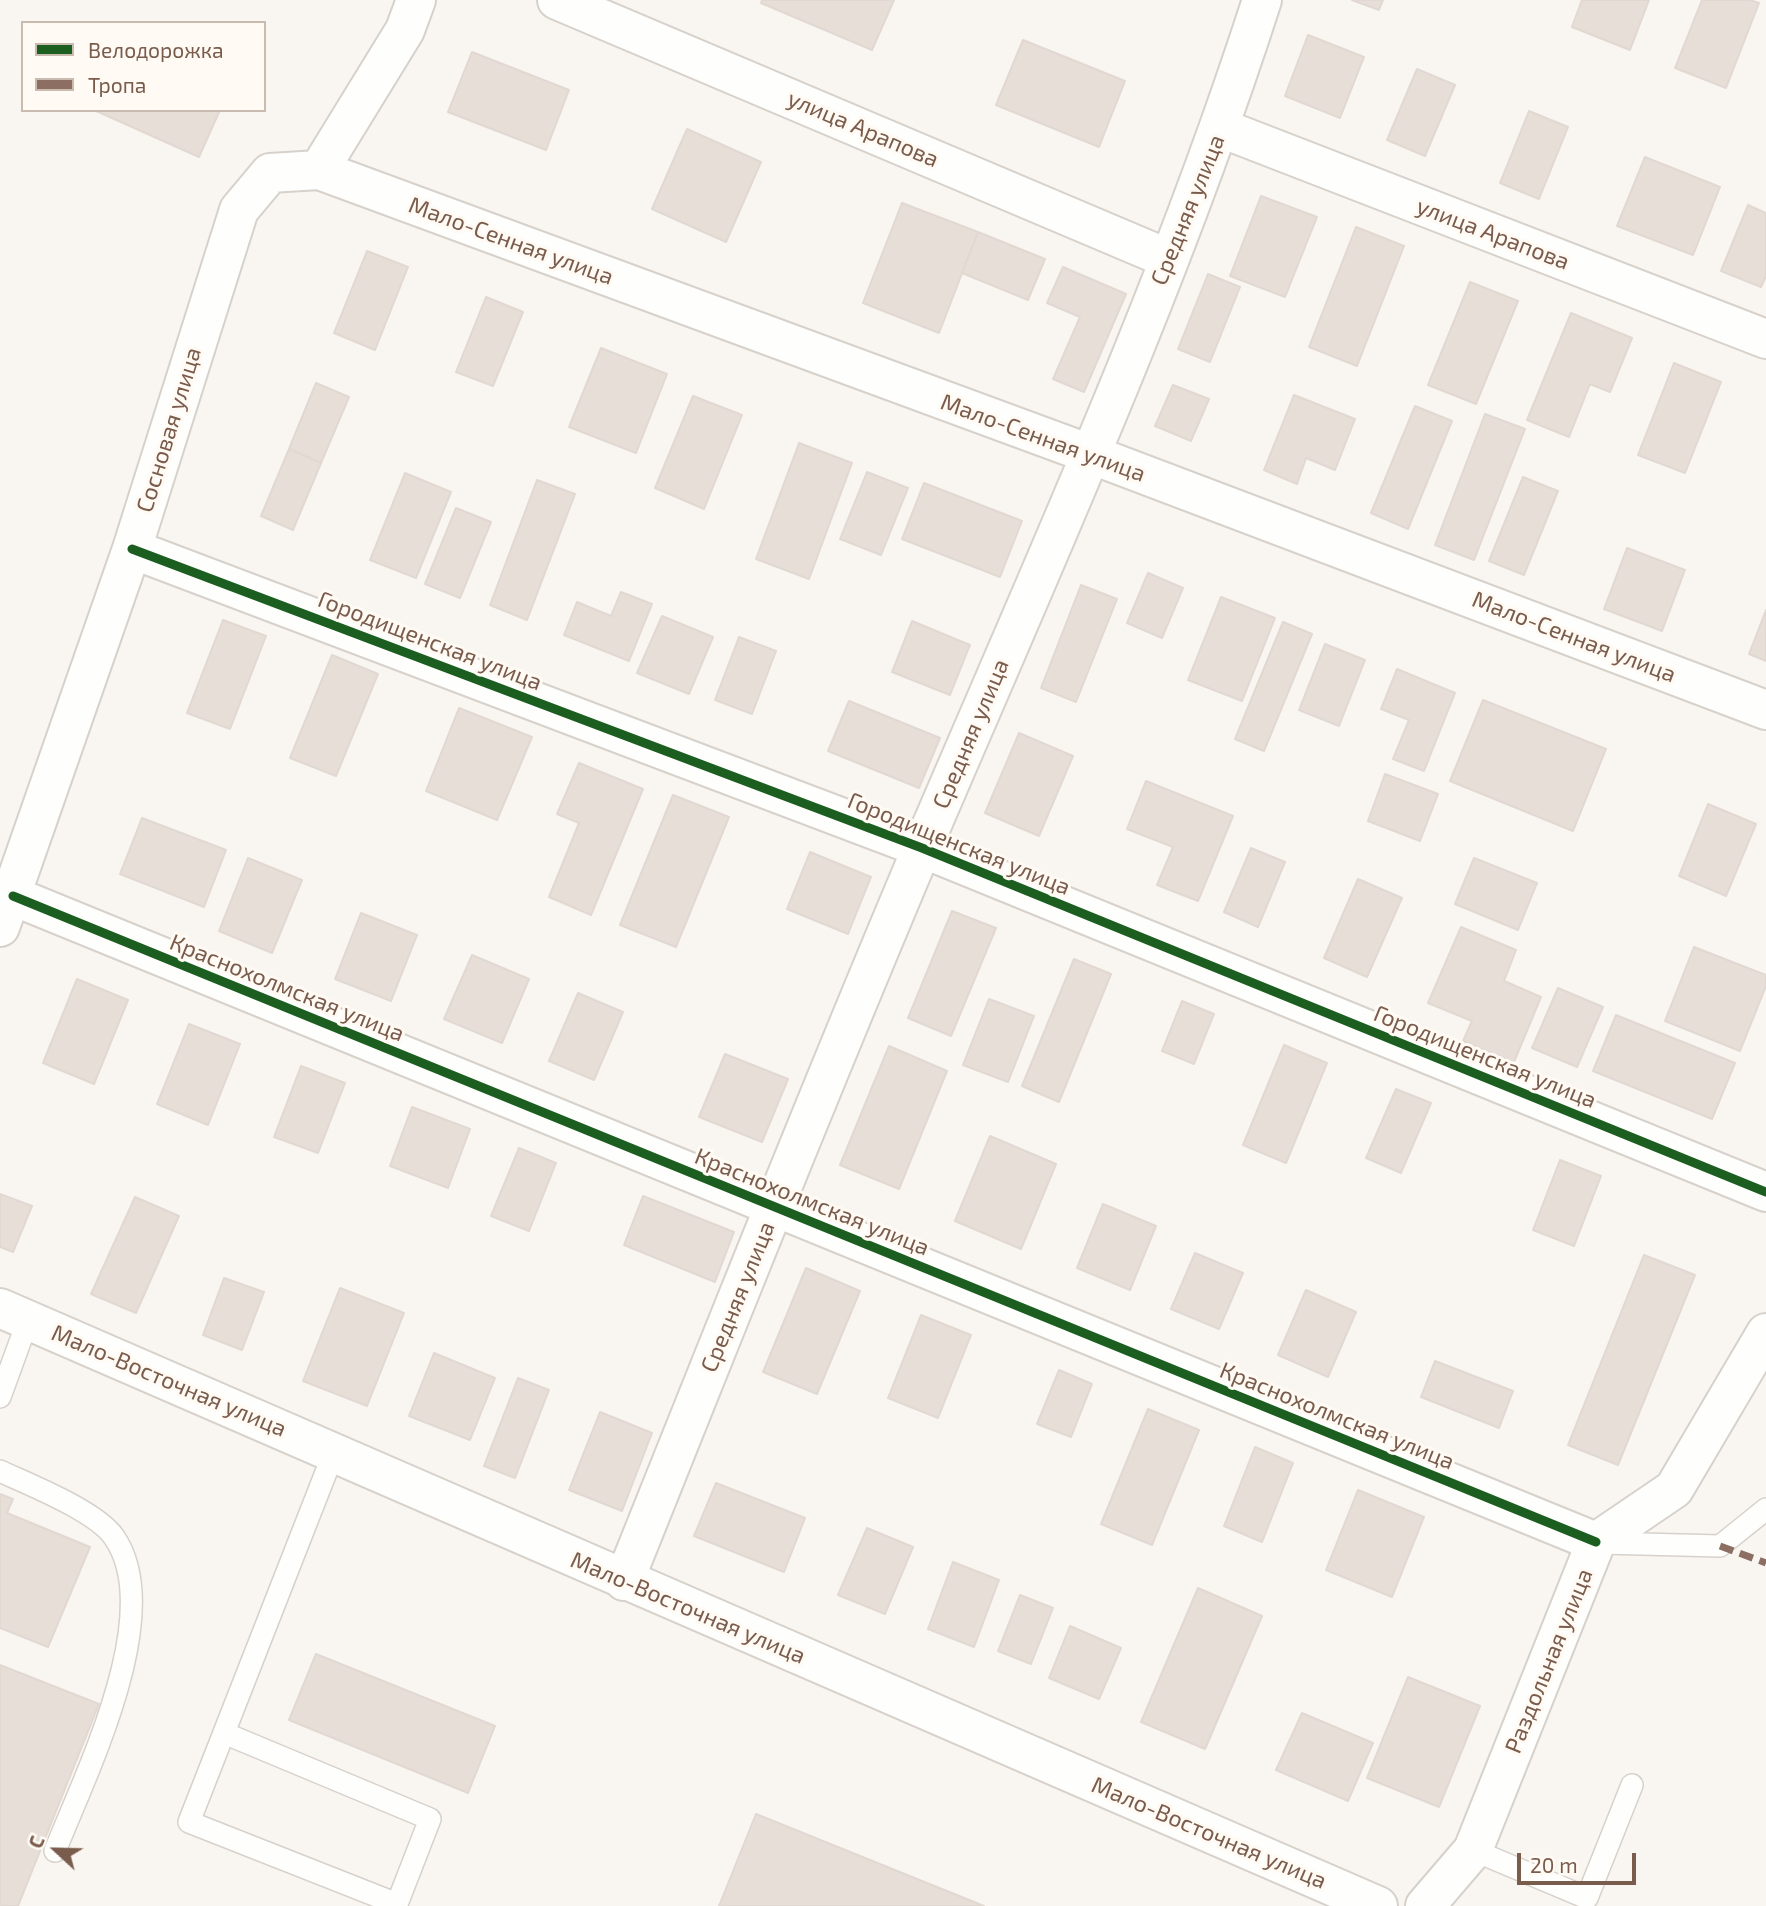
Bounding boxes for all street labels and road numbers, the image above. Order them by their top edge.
street label: улица Арапова [783,85,943,173]
street label: Средняя улица [1145,131,1231,289]
street label: Мало-Сенная улица [405,191,617,291]
street label: улица Арапова [1413,192,1573,276]
street label: Сосновая улица [131,344,207,516]
street label: Мало-Сенная улица [937,388,1149,488]
street label: Мало-Сенная улица [1468,585,1680,689]
street label: Городищенская улица [314,586,546,696]
street label: Средняя улица [927,655,1015,813]
street label: Городищенская улица [844,787,1074,901]
street label: Краснохолмская улица [166,928,408,1048]
street label: Городищенская улица [1370,1000,1600,1114]
street label: Краснохолмская улица [691,1142,933,1262]
street label: Средняя улица [695,1218,781,1376]
street label: Мало-Восточная улица [47,1319,291,1443]
street label: Краснохолмская улица [1216,1356,1458,1476]
street label: Мало-Восточная улица [566,1546,810,1670]
street label: Раздольная улица [1499,1565,1599,1757]
street label: Мало-Восточная улица [1087,1771,1331,1895]

